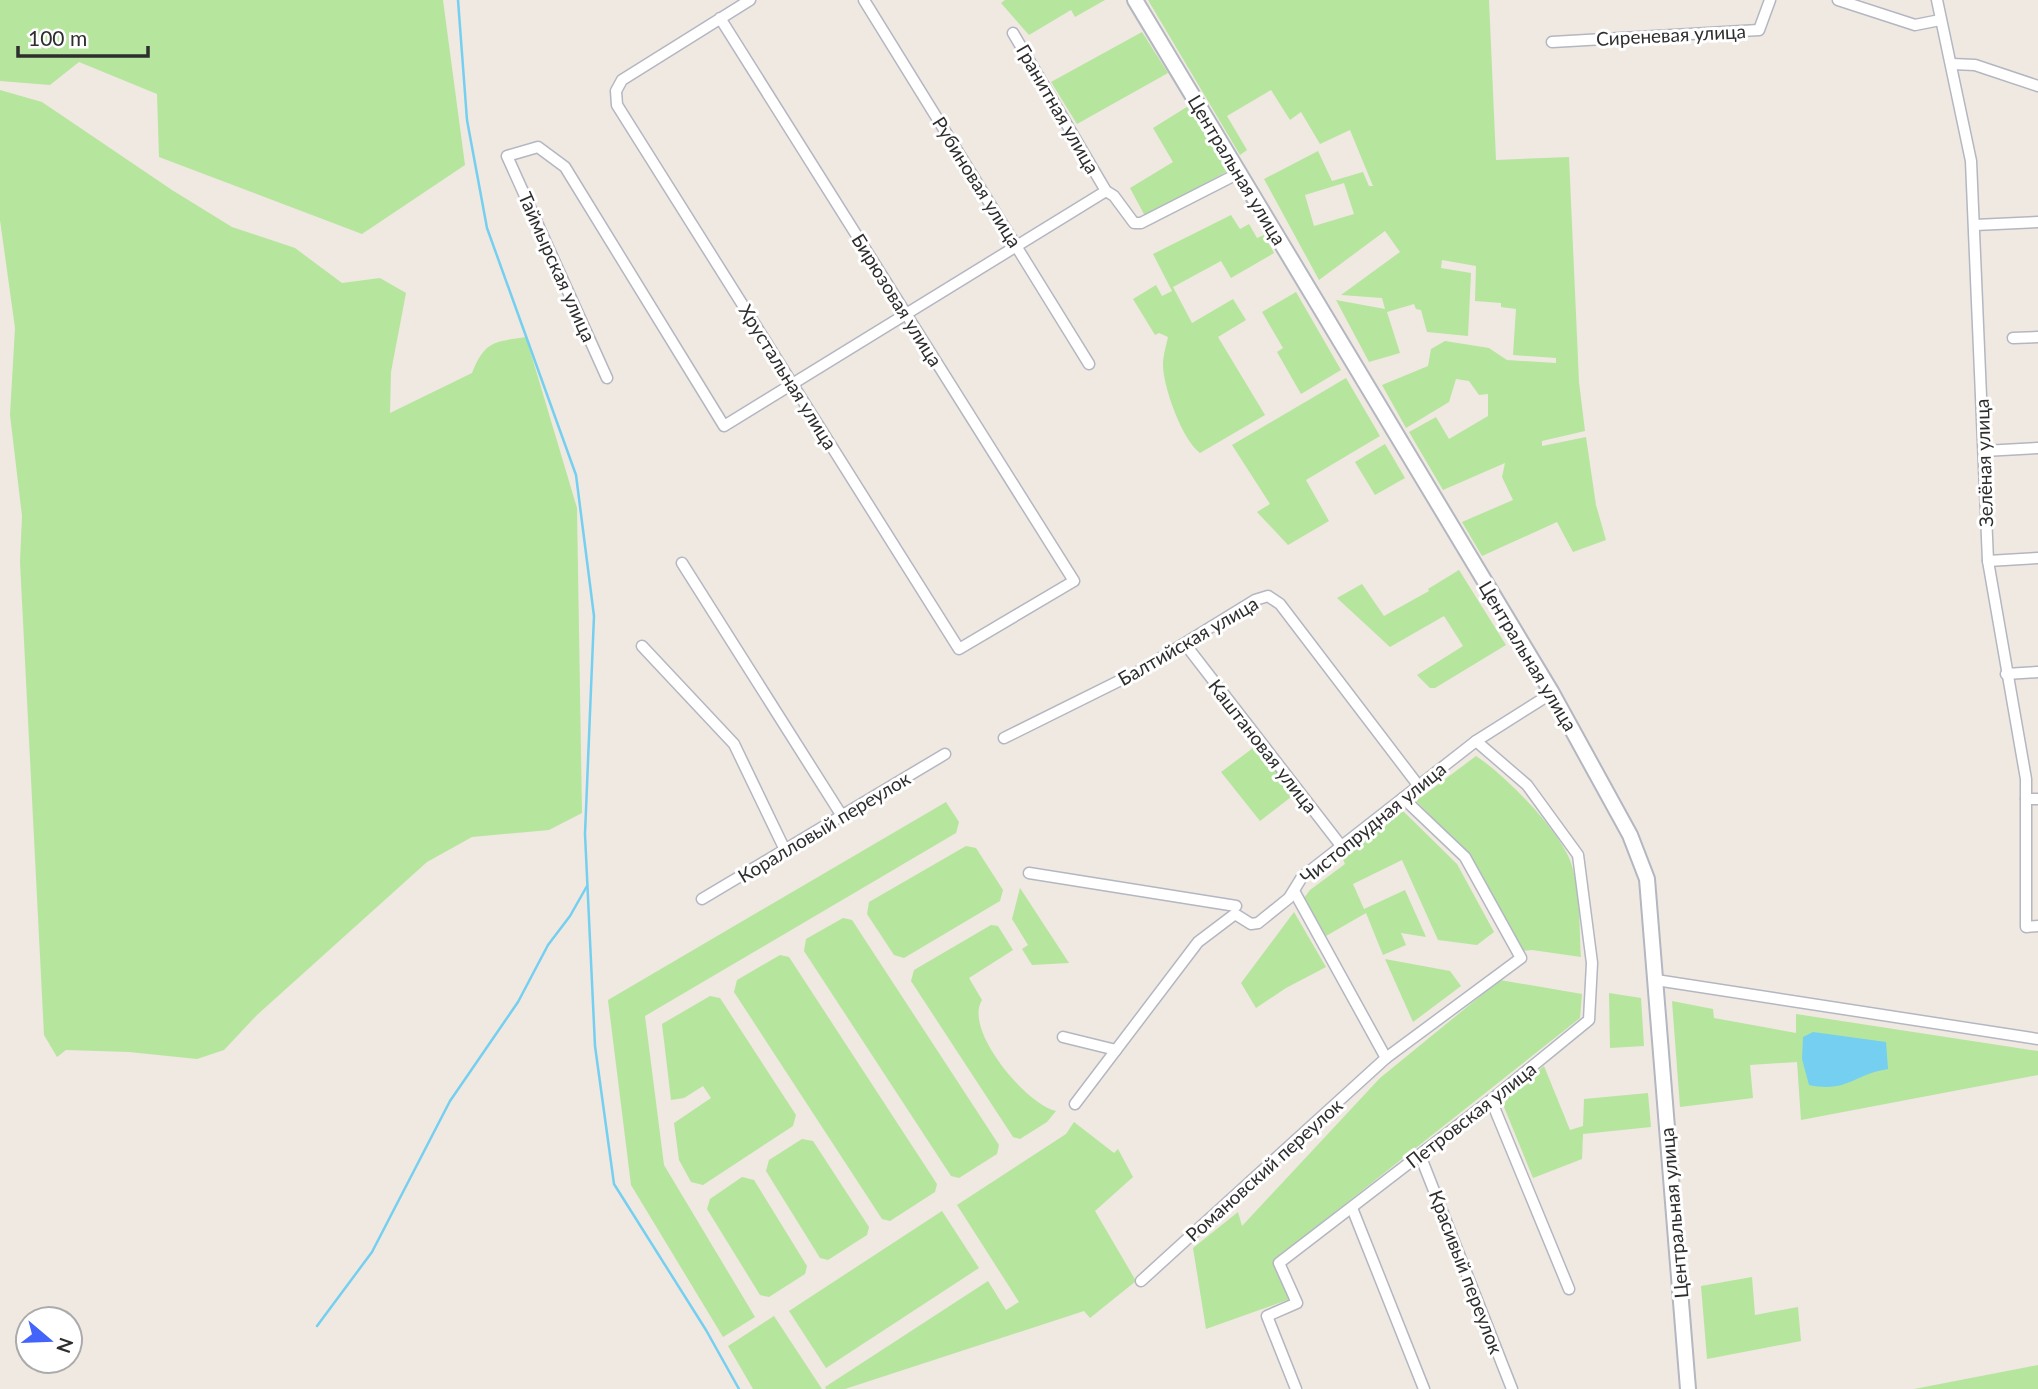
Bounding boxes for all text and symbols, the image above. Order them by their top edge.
scale bar [18,14,147,58]
street label: Сиреневая улица [1595,19,1746,50]
text: 100 m [28,25,87,50]
street label: Гранитная улица [1012,40,1105,178]
street label: Центральная улица [1183,90,1291,249]
street label: Рубиновая улица [928,112,1027,251]
street label: Таймырская улица [514,188,601,345]
street label: Бирюзовая улица [847,229,947,370]
street label: Хрустальная улица [735,300,842,453]
street label: Зелёная улица [1970,399,1997,528]
street label: Центральная улица [1474,576,1582,735]
street label: Балтийская улица [1113,591,1262,690]
street label: Каштановая улица [1204,674,1323,817]
street label: Чистопрудная улица [1295,757,1450,888]
street label: Коралловый переулок [734,766,914,887]
street label: Петровская улица [1401,1057,1540,1172]
street label: Романовский переулок [1181,1093,1347,1246]
street label: Центральная улица [1655,1127,1692,1299]
street label: Красивый переулок [1425,1187,1508,1357]
north arrow [14,1305,84,1375]
text: N [52,1335,79,1356]

